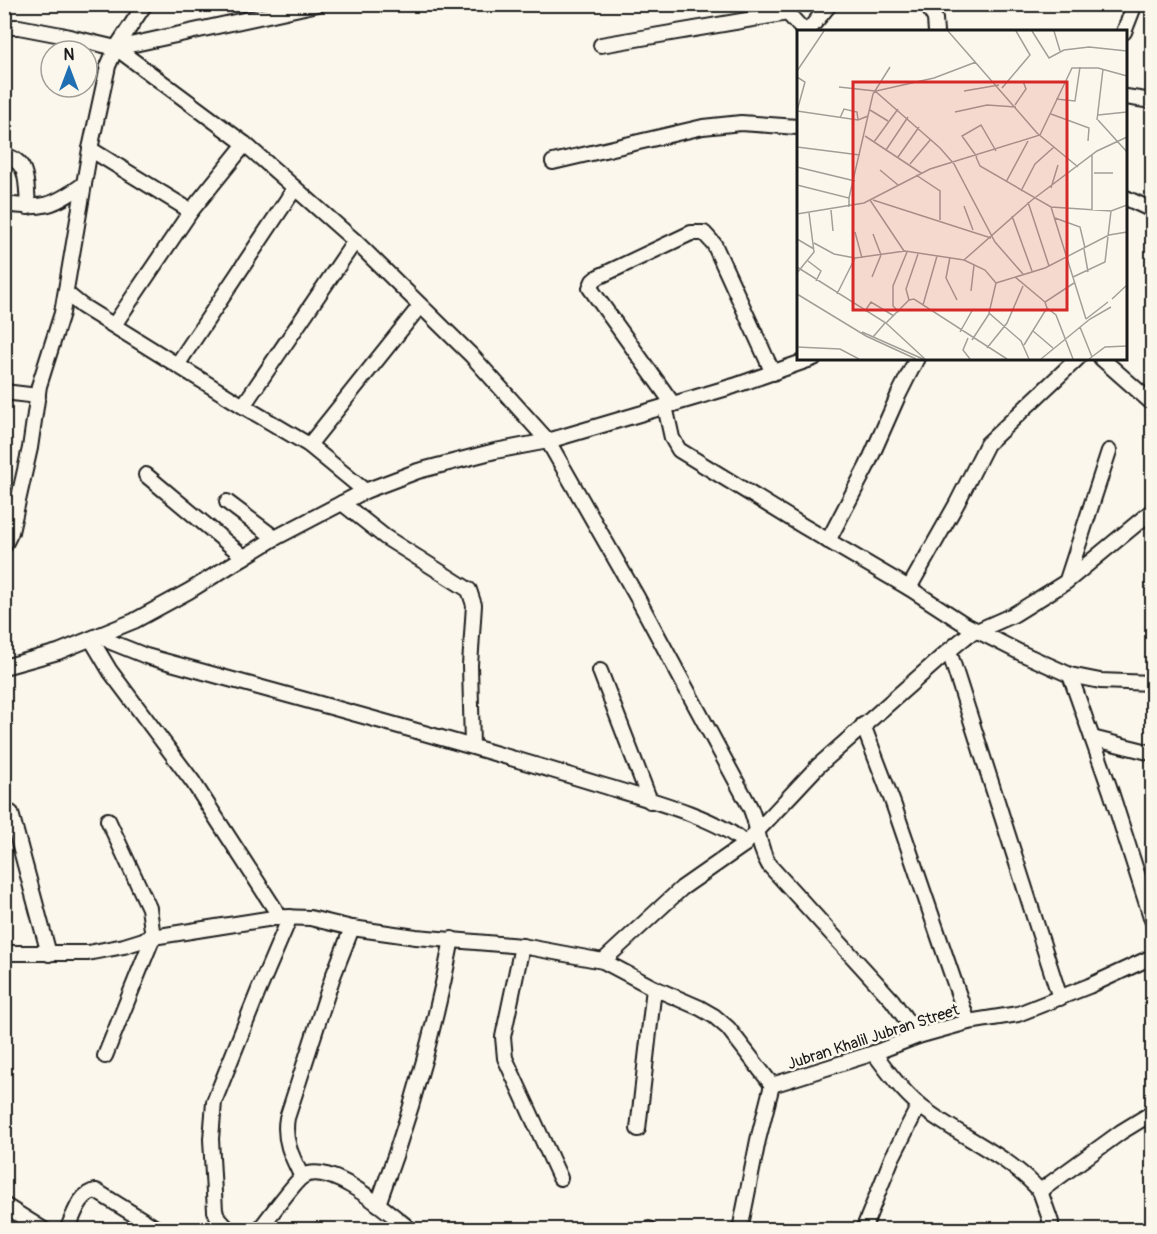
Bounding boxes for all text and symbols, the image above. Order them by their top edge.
inset map [797,30,1127,360]
north arrow [39,39,99,99]
text: N [64,45,75,65]
street label: Jubran Khalil Jubran Street [785,1000,962,1074]

